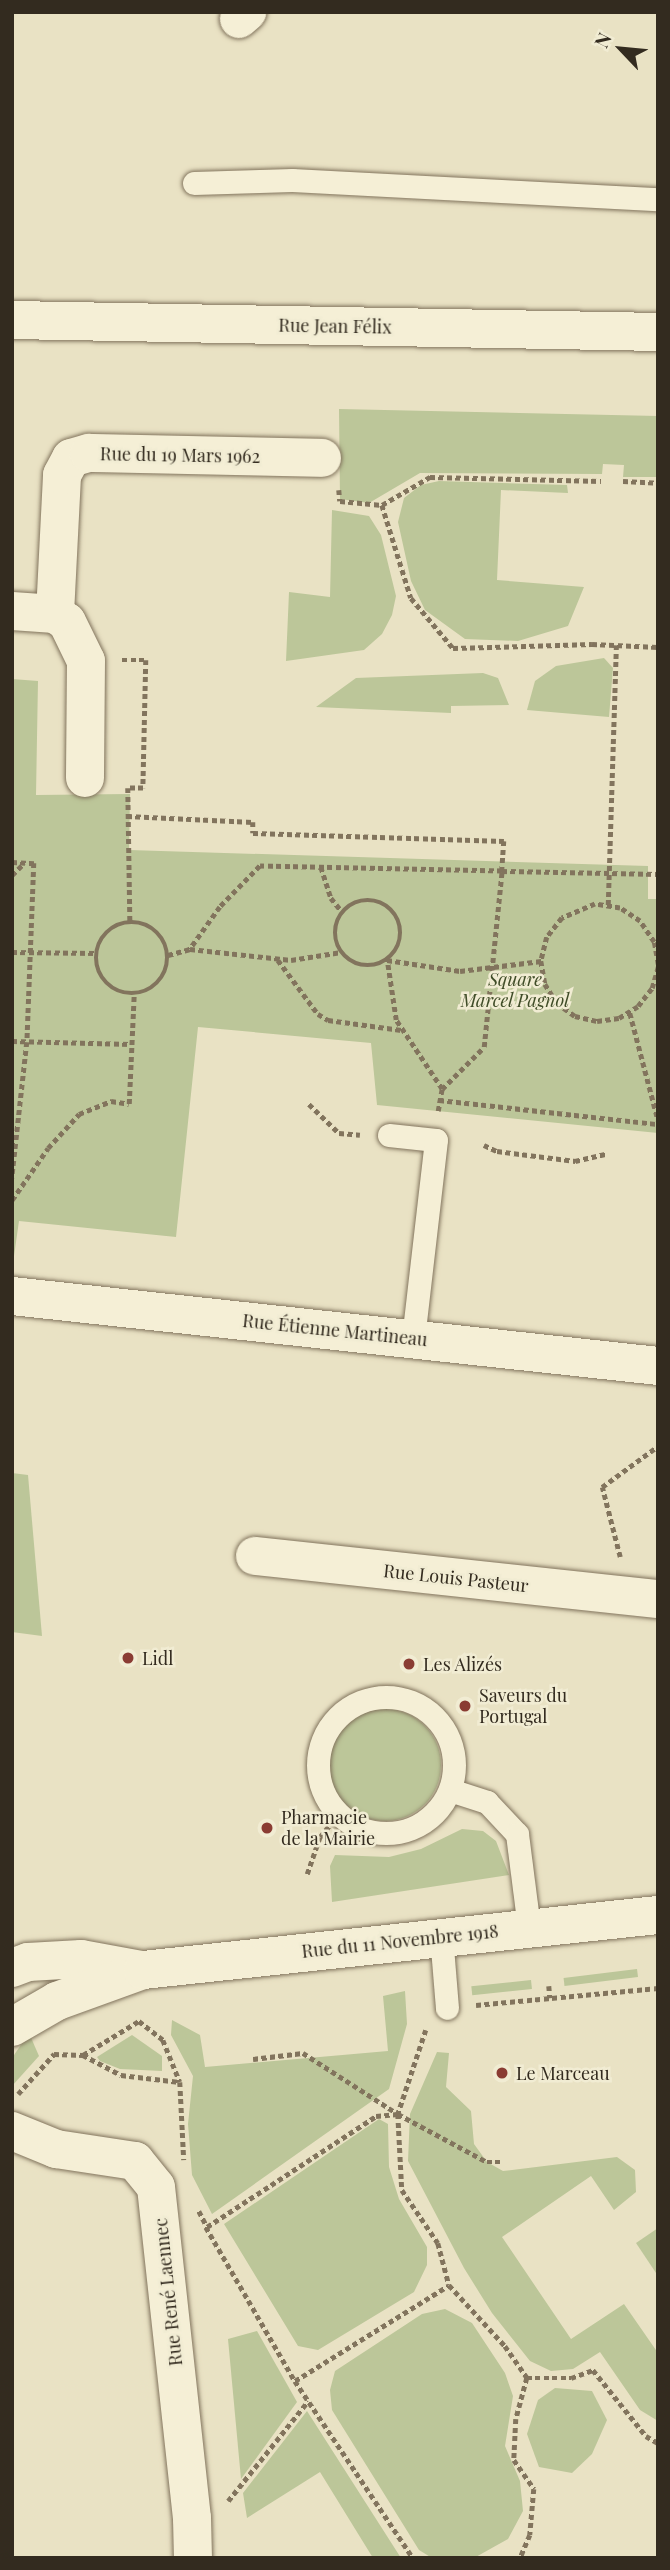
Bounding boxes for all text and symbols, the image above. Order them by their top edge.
north arrow [586,14,656,84]
text: N [587,28,617,52]
street label: Rue Jean Félix [278,314,392,338]
street label: Rue du 19 Mars 1962 [100,443,260,467]
park label: Square Marcel Pagnol [460,969,570,1012]
street label: Rue Étienne Martineau [241,1310,429,1350]
street label: Rue Louis Pasteur [382,1560,530,1596]
place label: Lidl [142,1647,173,1669]
marker: Lidl [120,1650,136,1666]
place label: Les Alizés [423,1653,503,1675]
marker: Les Alizés [401,1656,417,1672]
place label: Saveurs du Portugal [479,1685,567,1728]
marker: Saveurs du Portugal [457,1698,473,1714]
place label: Pharmacie de la Mairie [281,1807,376,1850]
marker: Pharmacie de la Mairie [259,1820,275,1836]
street label: Rue du 11 Novembre 1918 [300,1920,500,1962]
place label: Le Marceau [516,2062,610,2084]
marker: Le Marceau [494,2065,510,2081]
street label: Rue René Laennec [149,2217,187,2367]

